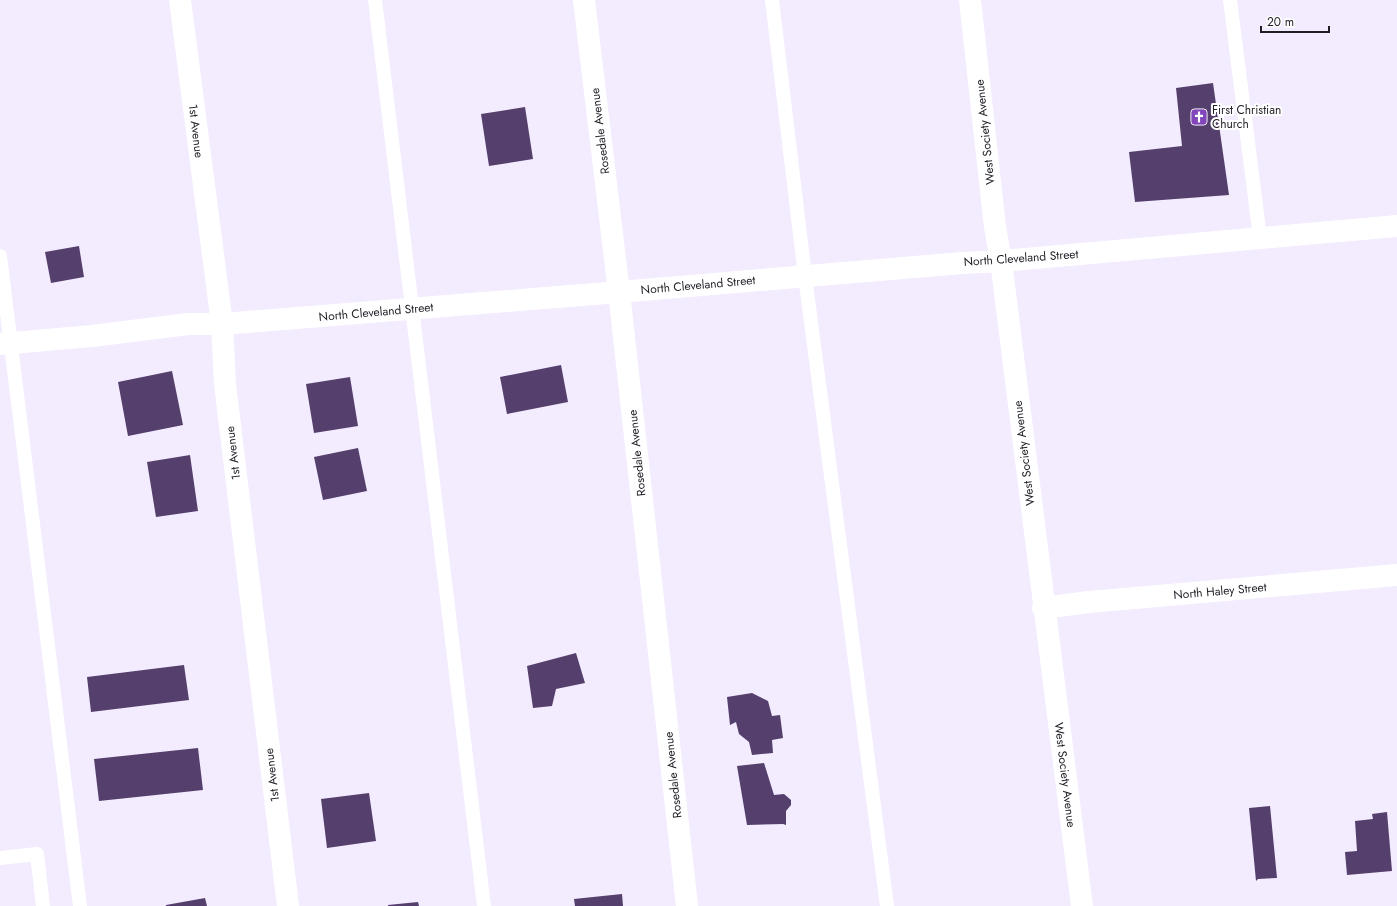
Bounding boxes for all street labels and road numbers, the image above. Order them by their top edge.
street label: West Society Avenue [971,78,999,186]
street label: Rosedale Avenue [586,87,614,175]
street label: 1st Avenue [184,103,208,159]
street label: North Cleveland Street [963,245,1079,271]
street label: North Cleveland Street [640,271,756,299]
street label: North Cleveland Street [318,298,434,326]
street label: West Society Avenue [1009,399,1039,507]
street label: Rosedale Avenue [624,409,650,497]
street label: 1st Avenue [221,425,245,481]
street label: North Haley Street [1173,578,1267,604]
street label: West Society Avenue [1050,721,1080,829]
street label: Rosedale Avenue [660,731,686,819]
street label: 1st Avenue [260,747,284,803]

